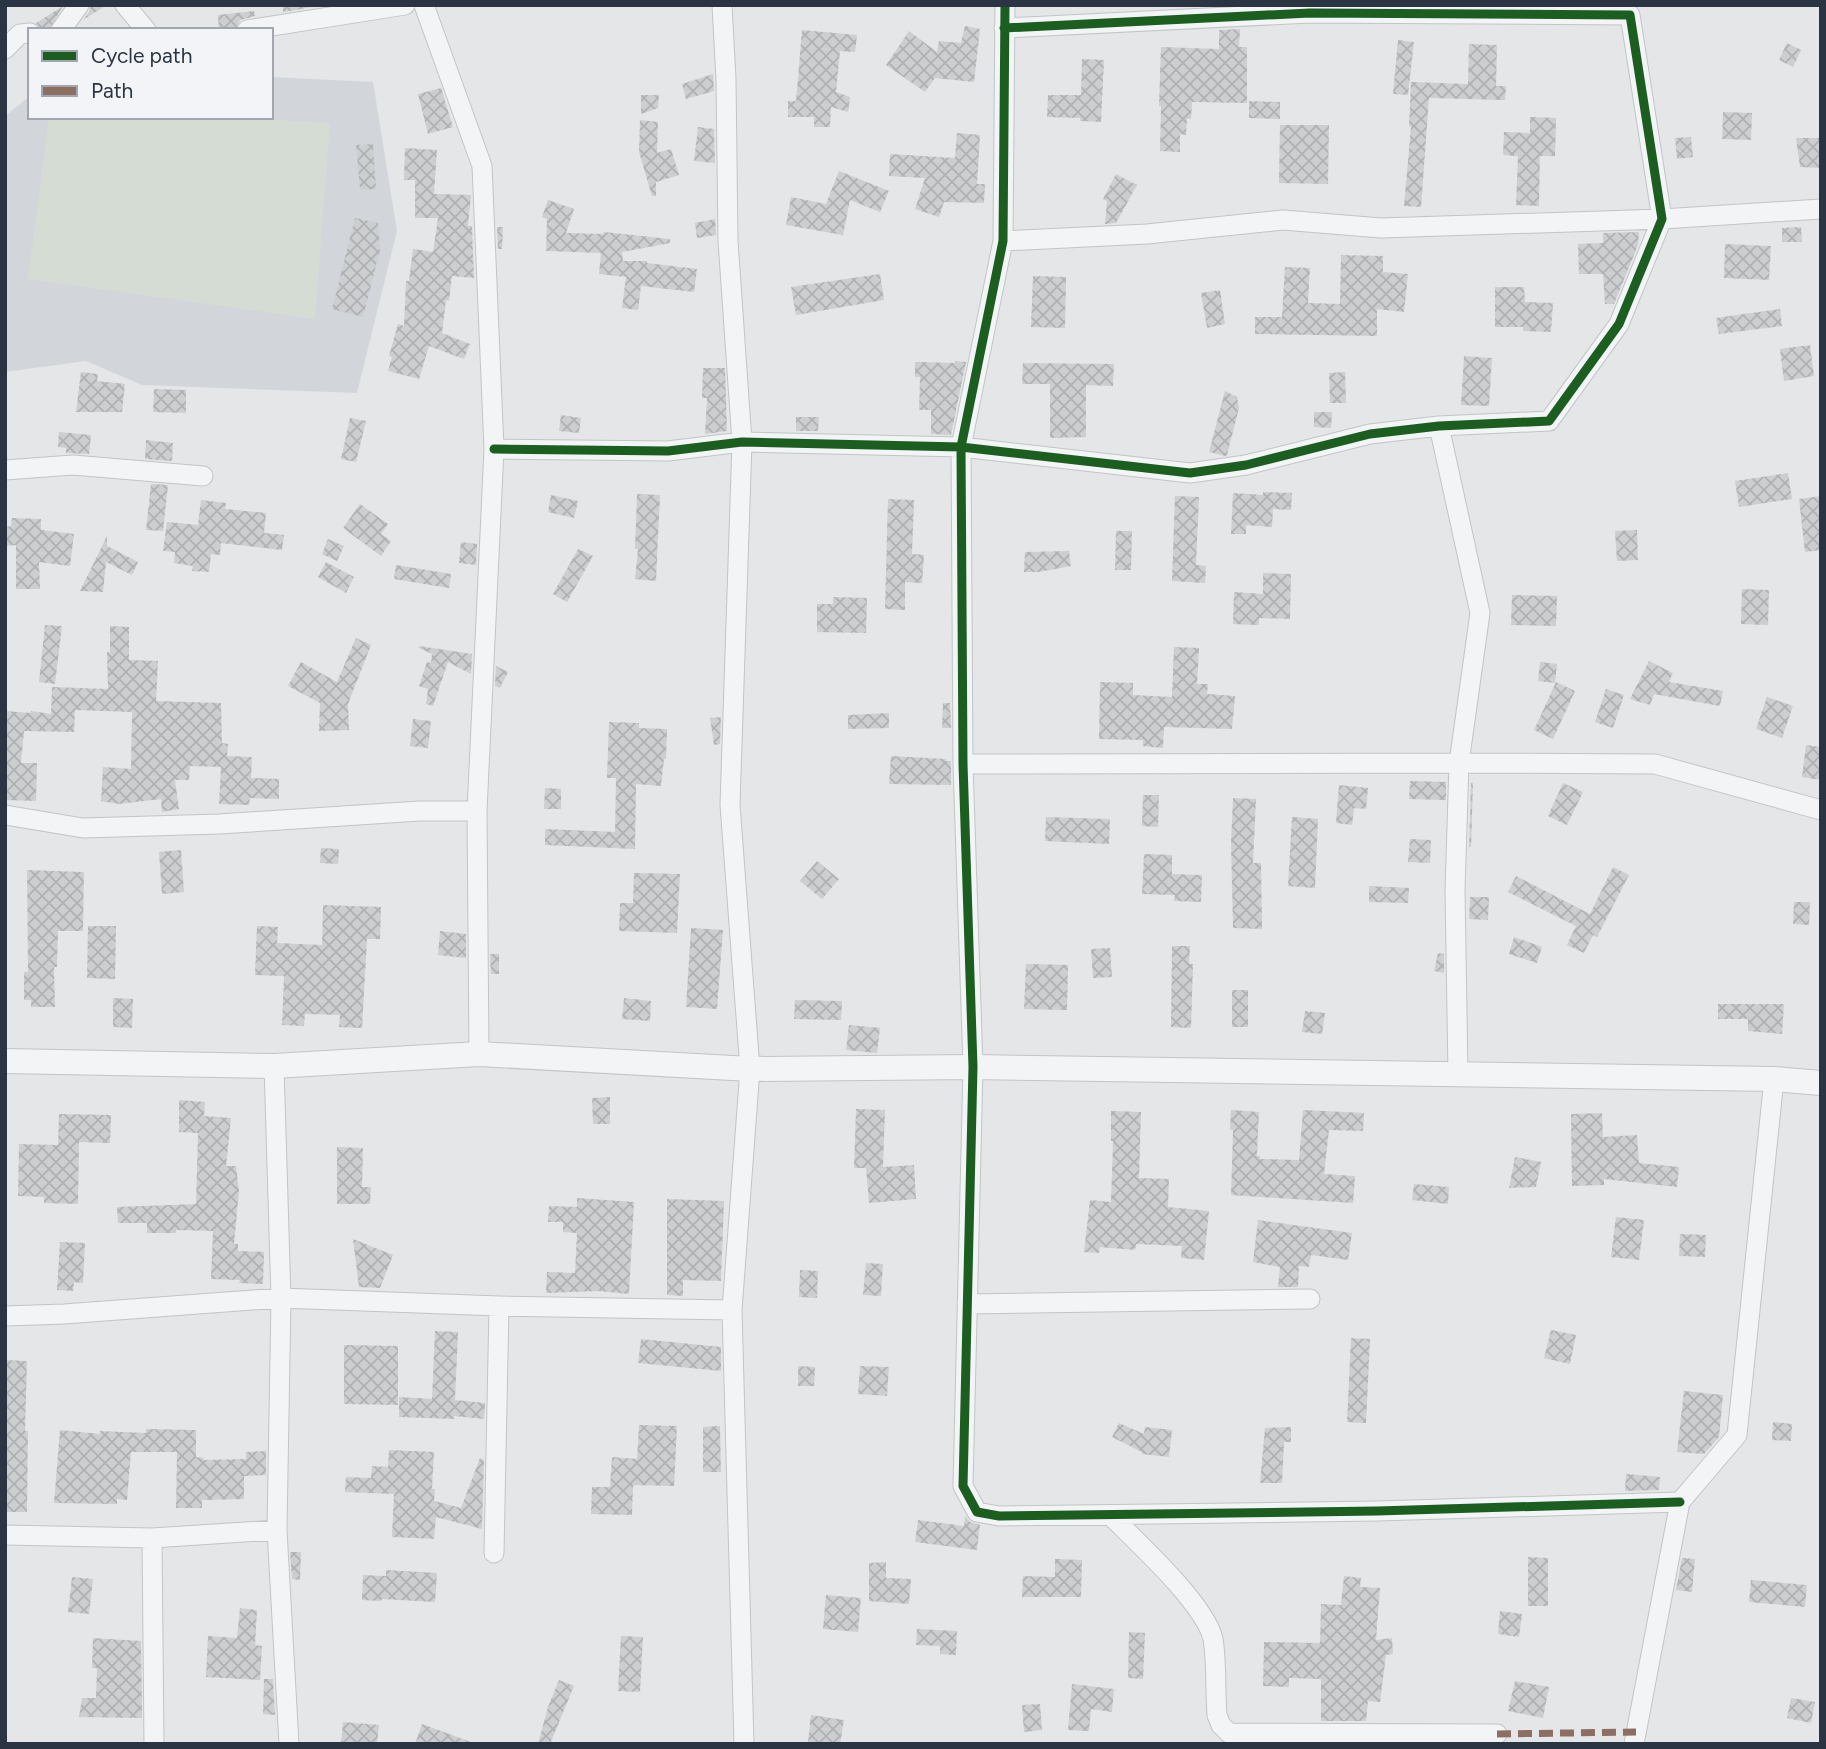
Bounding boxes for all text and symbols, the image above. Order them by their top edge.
legend [28,28,273,119]
text: Cycle path [91,43,192,68]
text: Path [91,78,133,103]

